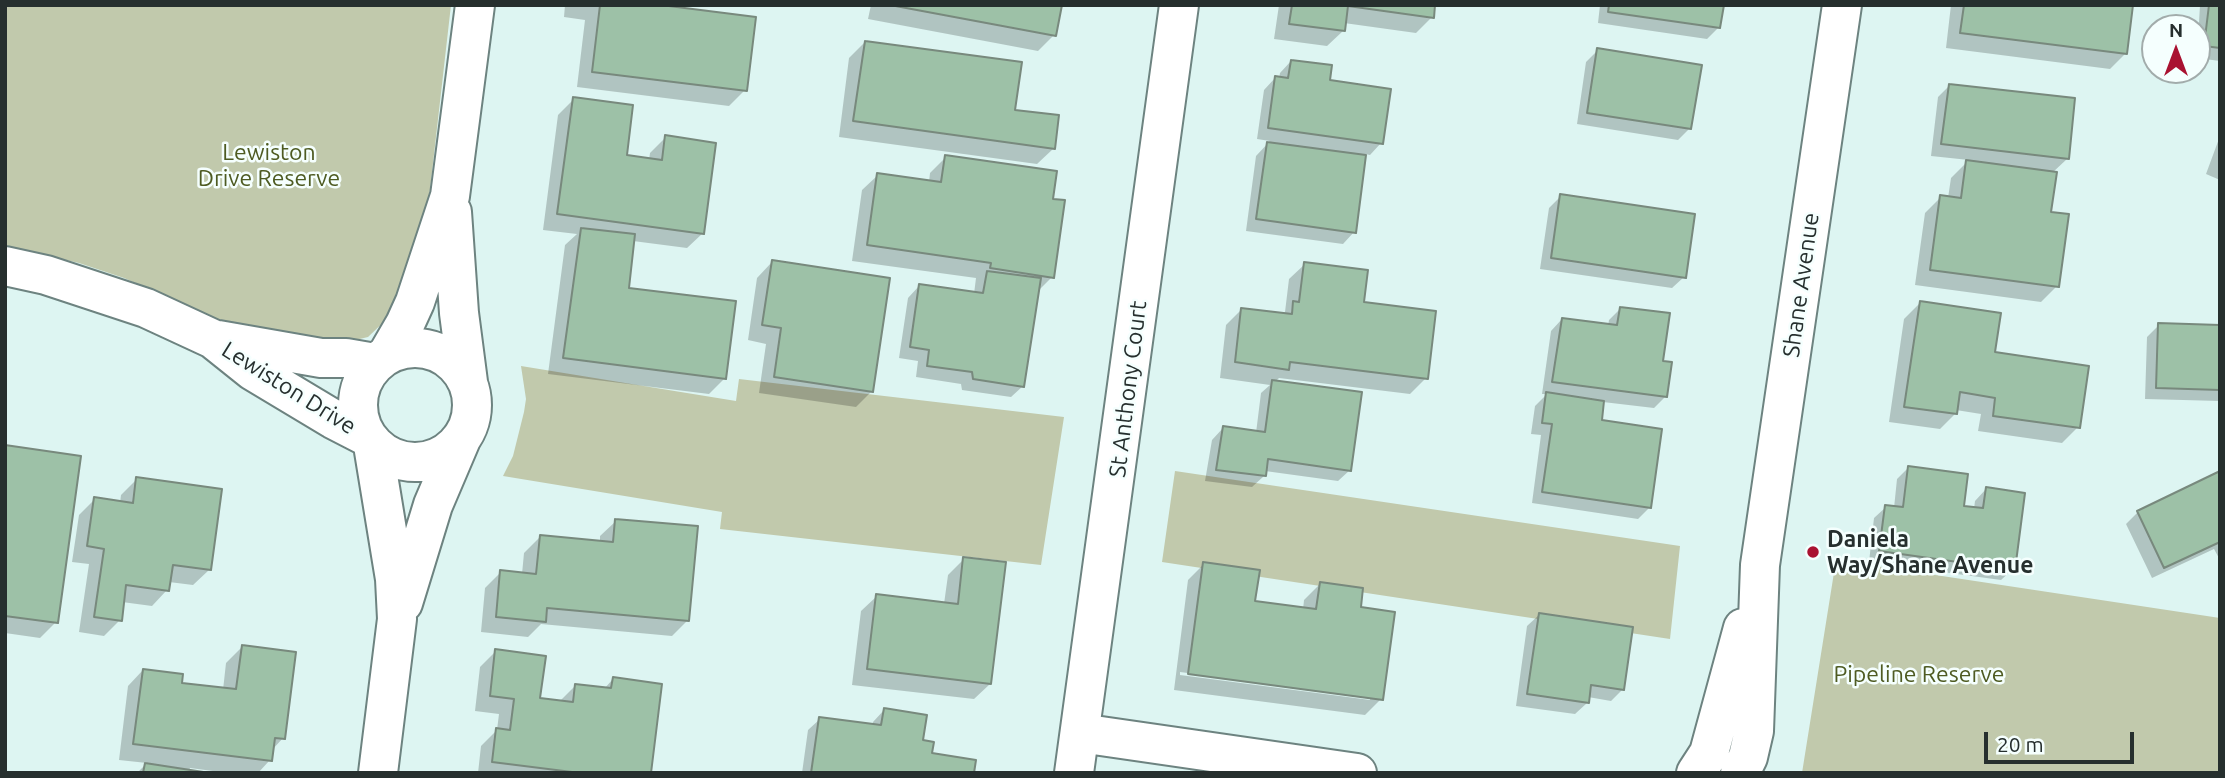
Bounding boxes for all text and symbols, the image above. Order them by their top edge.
north arrow [2141,14,2211,84]
text: N [2169,19,2183,41]
park label: Lewiston Drive Reserve [198,138,340,192]
street label: Shane Avenue [1777,211,1825,359]
street label: St Anthony Court [1103,299,1153,479]
street label: Lewiston Drive [217,336,361,440]
place label: Daniela Way/Shane Avenue [1827,525,2034,579]
marker: Daniela Way/Shane Avenue [1805,544,1821,560]
park label: Pipeline Reserve [1834,660,2004,688]
scale bar [1987,718,2138,762]
text: 20 m [1997,732,2044,756]

